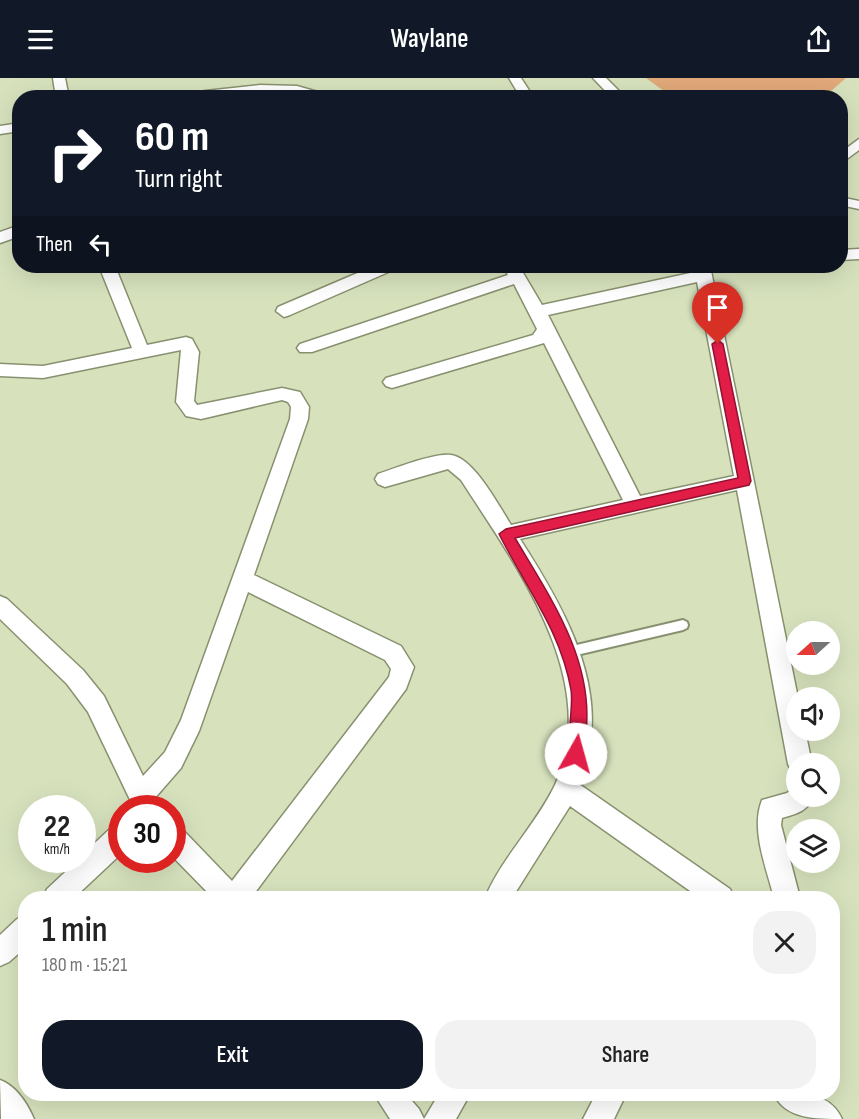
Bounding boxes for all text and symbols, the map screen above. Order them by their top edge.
icon: menu [24,23,57,56]
text: Waylane [390,23,469,55]
icon: share [802,23,835,56]
text: 60 m [135,112,209,163]
icon: right [36,114,114,192]
text: Turn right [135,163,222,195]
icon: left [84,228,117,261]
text: Then [36,231,72,258]
pin [692,282,743,344]
icon: arrive [701,291,734,324]
north arrow [786,621,840,675]
map controls [786,621,840,873]
button: sound [786,687,840,741]
position arrow [544,722,608,786]
button: search [786,753,840,807]
speed limit sign: 30 [108,795,186,873]
text: 22 [44,809,70,845]
button: layers [786,819,840,873]
text: km/h [44,840,70,859]
text: 1 min [42,909,107,952]
button: close [753,911,816,974]
text: 180 m · 15:21 [42,953,127,977]
button: Exit [42,1020,423,1089]
button: Share [435,1020,816,1089]

